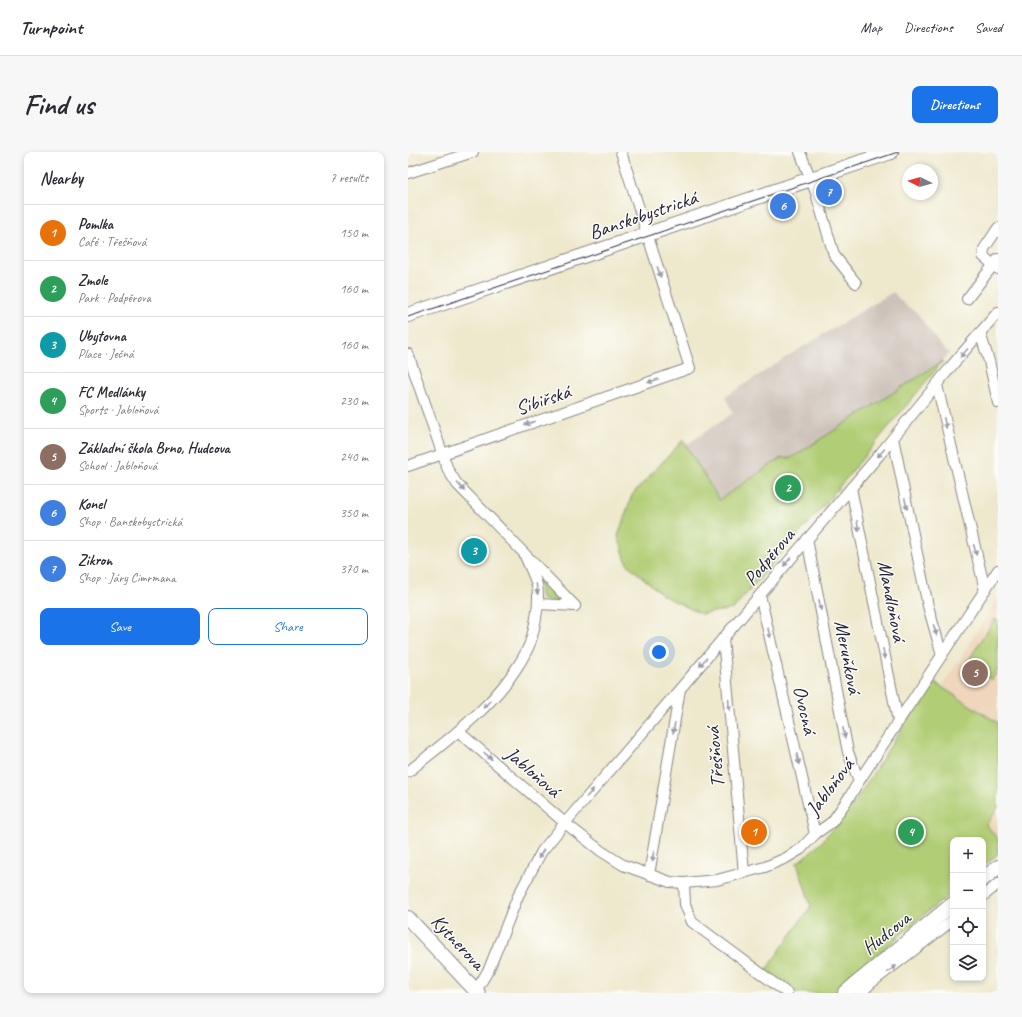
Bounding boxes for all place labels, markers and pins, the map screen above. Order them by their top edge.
pin: 7 [816,177,842,207]
pin: 6 [770,191,796,221]
pin: 2 [775,473,801,503]
pin: 3 [461,536,487,566]
pin: 5 [962,658,988,688]
pin: 1 [741,817,767,847]
pin: 4 [898,817,924,847]

